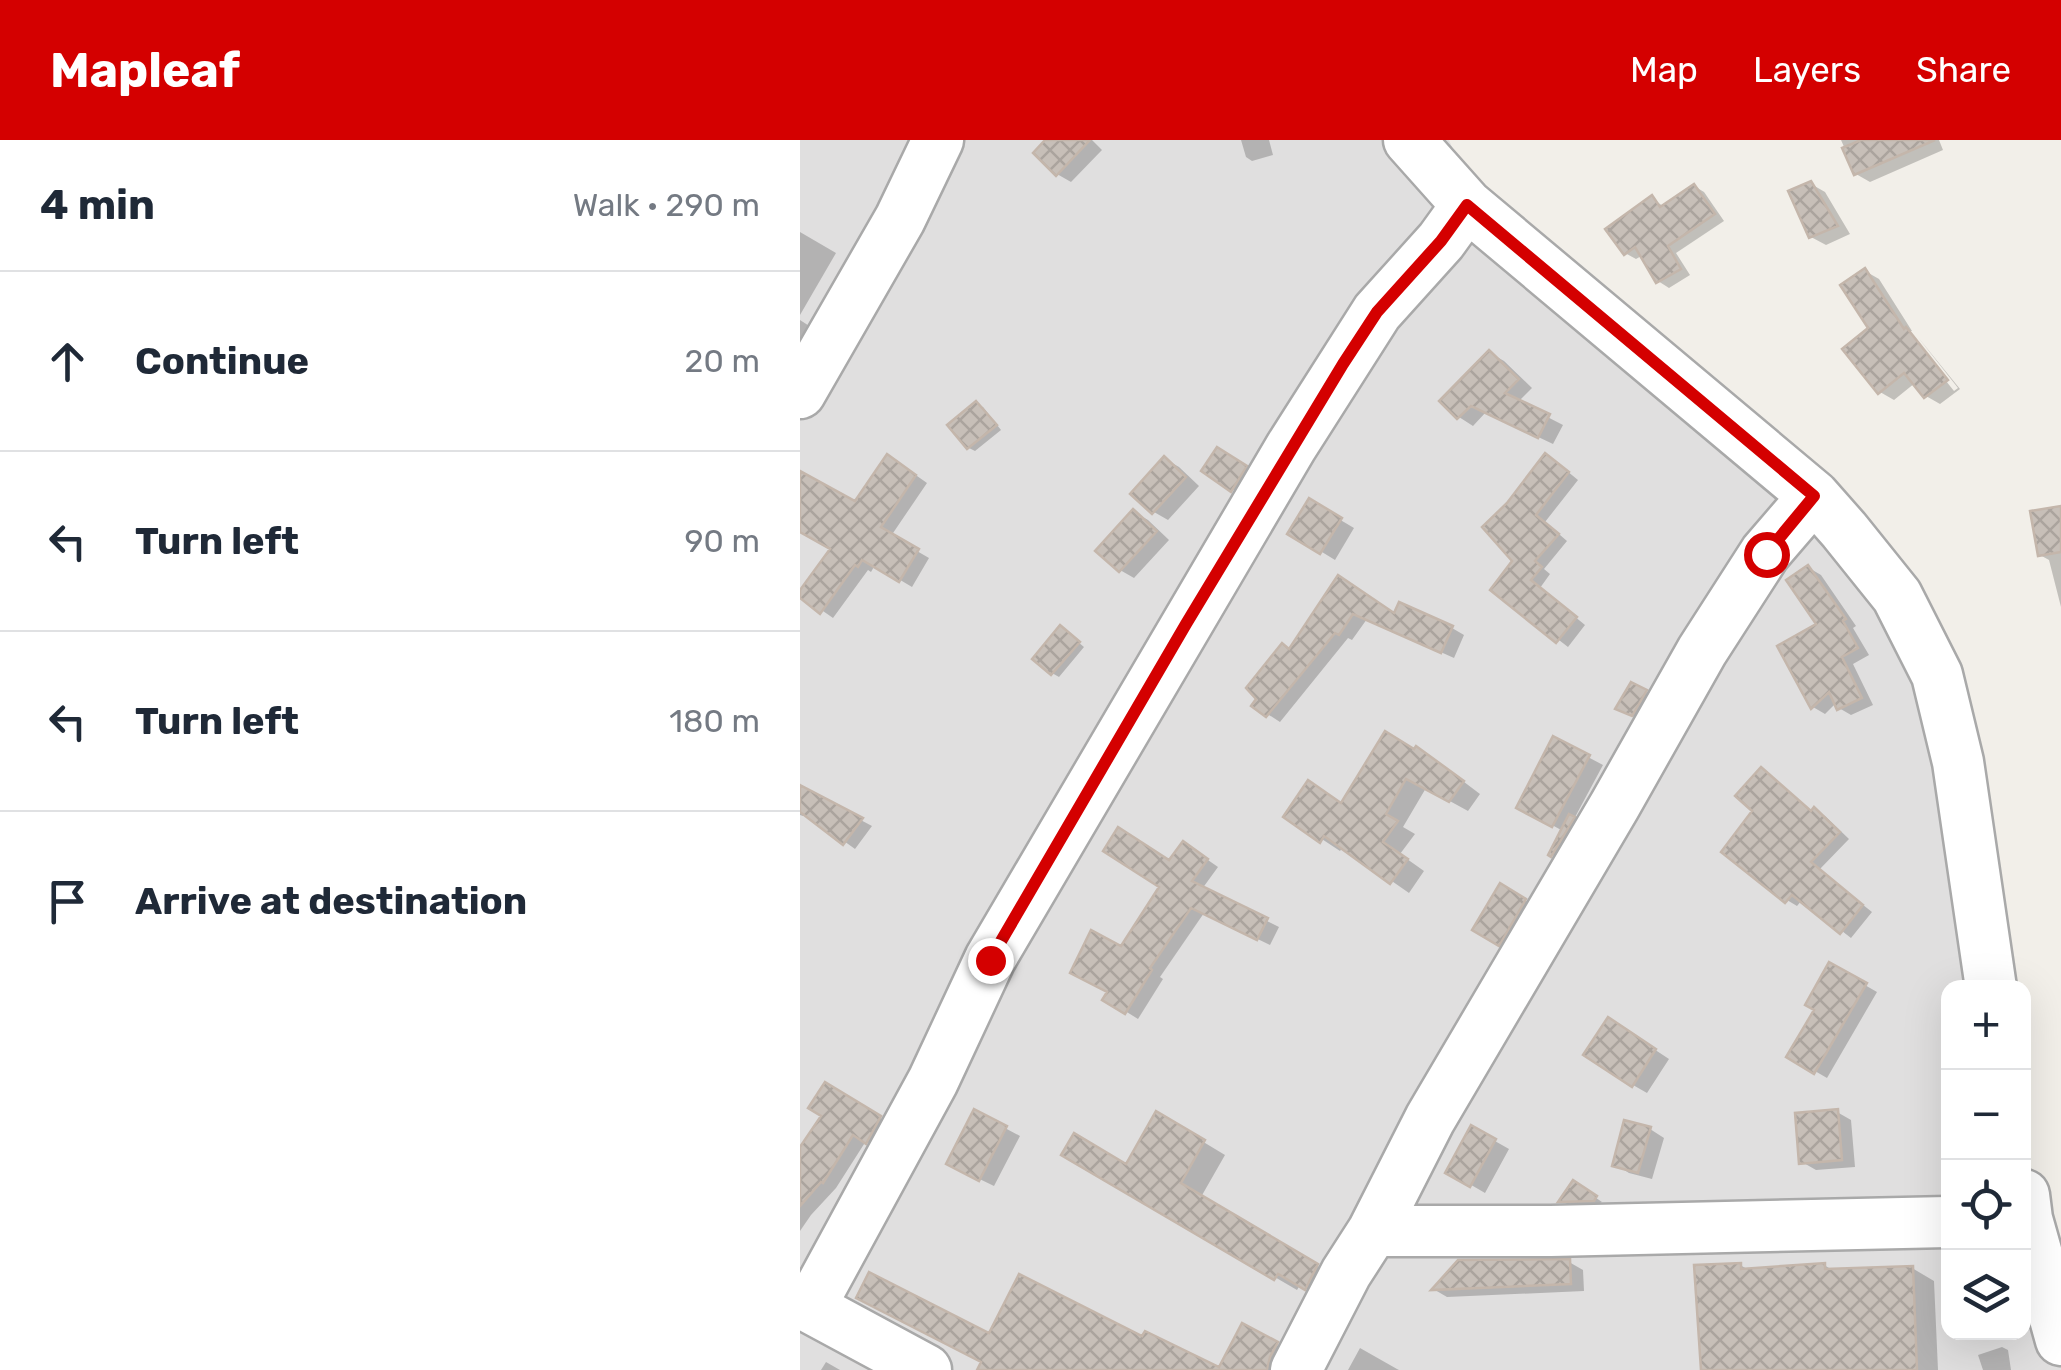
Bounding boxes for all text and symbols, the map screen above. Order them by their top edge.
text: Mapleaf [50,42,240,99]
text: Map [1630,49,1698,91]
text: Layers [1753,49,1861,91]
text: Share [1916,49,2011,91]
text: 4 min [40,180,155,230]
text: Walk · 290 m [573,186,760,224]
icon: ahead [40,334,95,389]
text: Continue [135,338,309,384]
text: 20 m [685,342,760,380]
icon: left [40,514,95,569]
text: Turn left [135,518,299,564]
text: 90 m [684,522,760,560]
route start [1744,532,1790,578]
icon: left [40,694,95,749]
text: Turn left [135,698,299,744]
text: 180 m [669,702,760,740]
icon: arrive [40,874,95,929]
text: Arrive at destination [135,878,527,924]
route end [968,938,1014,984]
map controls [1941,980,2031,1340]
button: + [1941,980,2031,1070]
button: − [1941,1070,2031,1160]
button: locate [1941,1160,2031,1250]
button: layers [1941,1250,2031,1340]

